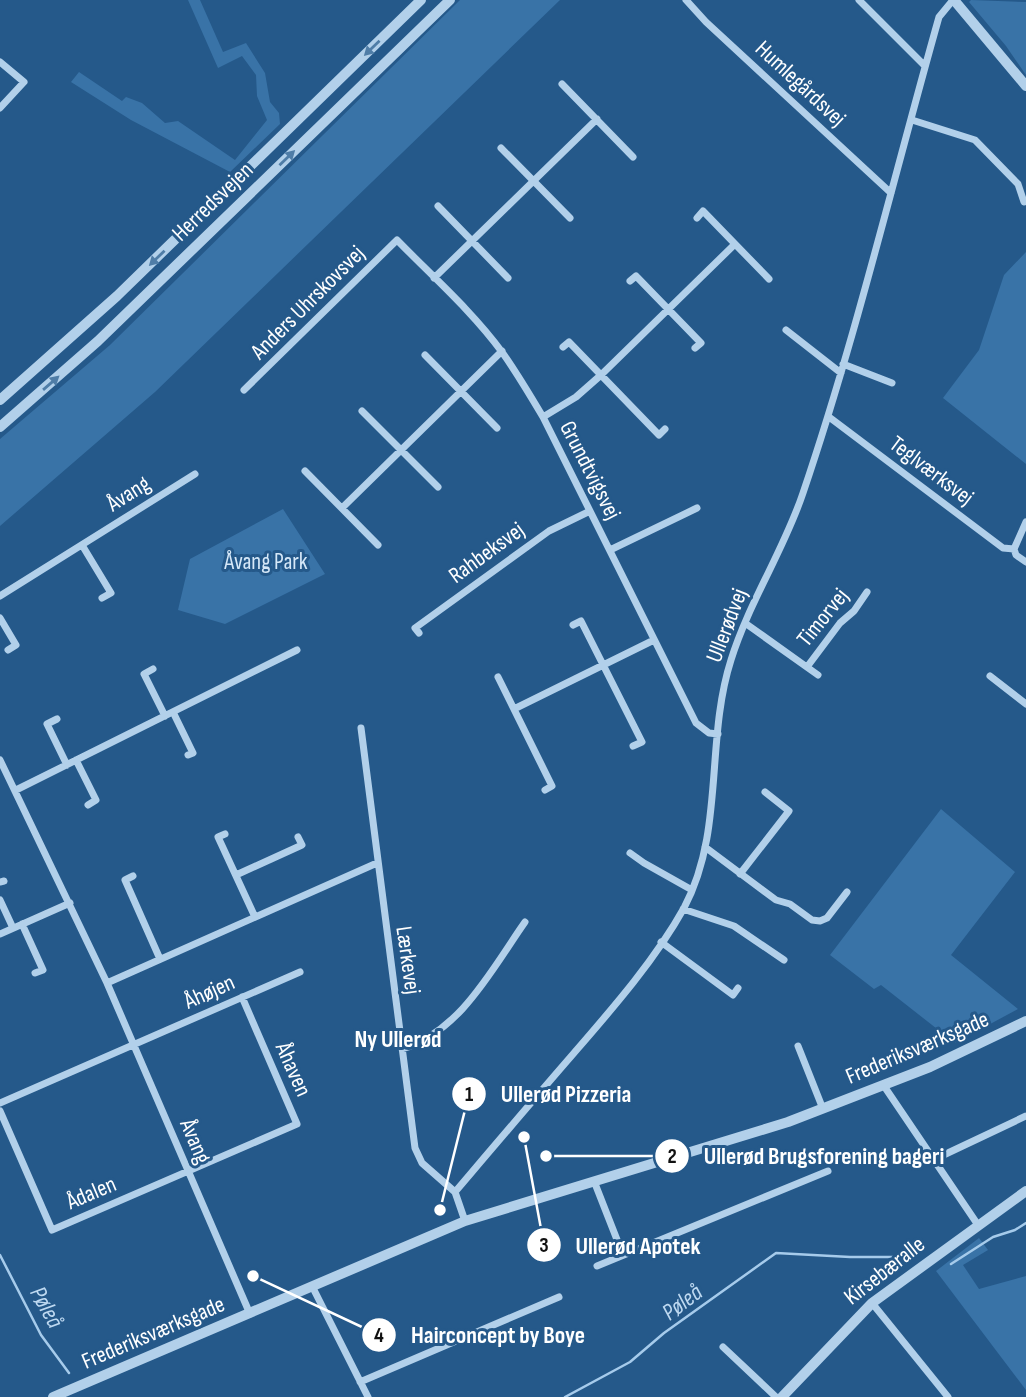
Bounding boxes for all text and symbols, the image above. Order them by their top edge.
street label: Humlegårdsvej [749,35,851,133]
one-way arrow [364,39,381,55]
one-way arrow [278,151,295,167]
street label: Herredsvejen [166,156,259,247]
street label: Anders Uhrskovsvej [244,240,371,366]
one-way arrow [148,249,165,266]
one-way arrow [43,376,60,391]
street label: Grundtvigsvej [553,416,627,524]
street label: Teglværksvej [884,430,979,512]
street label: Åvang [101,470,155,518]
street label: Rahbeksvej [443,516,530,590]
park label: Åvang Park [223,548,308,576]
street label: Timorvej [791,583,855,652]
street label: Ullerødvej [700,585,754,666]
street label: Lærkevej [389,924,427,996]
street label: Åhøjen [179,968,239,1016]
street label: Frederiksværksgade [842,1005,993,1091]
district label: Ny Ullerød [354,1025,442,1054]
street label: Åhaven [268,1037,317,1101]
callout: Ullerød Pizzeria [452,1072,645,1117]
text: Ullerød Pizzeria [501,1080,631,1109]
text: 1 [465,1082,473,1107]
street label: Åvang [173,1114,217,1168]
callout: Ullerød Brugsforening bageri [655,1133,959,1178]
text: Ullerød Brugsforening bageri [704,1142,944,1171]
text: 2 [667,1144,677,1169]
street label: Ådalen [61,1170,120,1216]
callout: Ullerød Apotek [527,1223,715,1268]
street label: Kirsebæralle [839,1231,931,1311]
text: Ullerød Apotek [575,1232,701,1261]
text: 3 [539,1233,549,1258]
water label: Pøleå [656,1278,708,1327]
water label: Pøleå [23,1281,70,1333]
street label: Frederiksværksgade [78,1290,229,1376]
callout: Hairconcept by Boye [362,1312,599,1357]
text: Hairconcept by Boye [411,1321,585,1350]
text: 4 [374,1323,384,1348]

